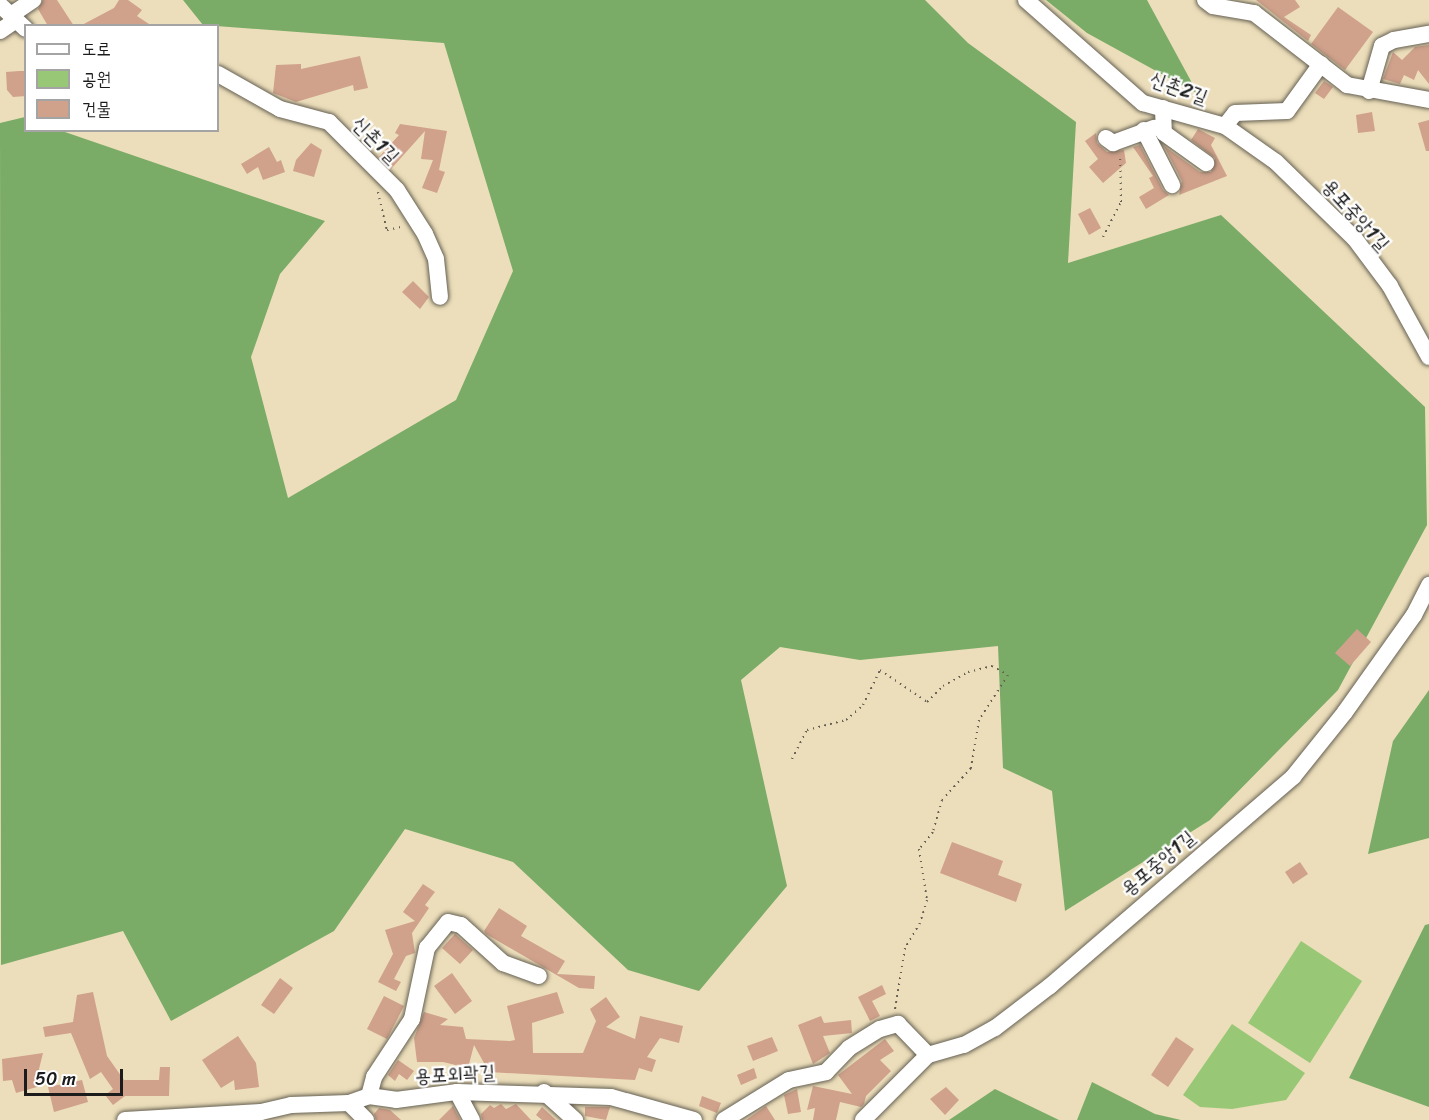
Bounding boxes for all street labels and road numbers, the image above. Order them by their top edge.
street label: 신촌2길 [1147,66,1211,110]
street label: 신촌1길 [347,111,405,169]
street label: 용포중앙1길 [1317,174,1395,256]
street label: 용포중앙1길 [1116,825,1200,901]
street label: 용포외곽길 [414,1060,496,1088]

